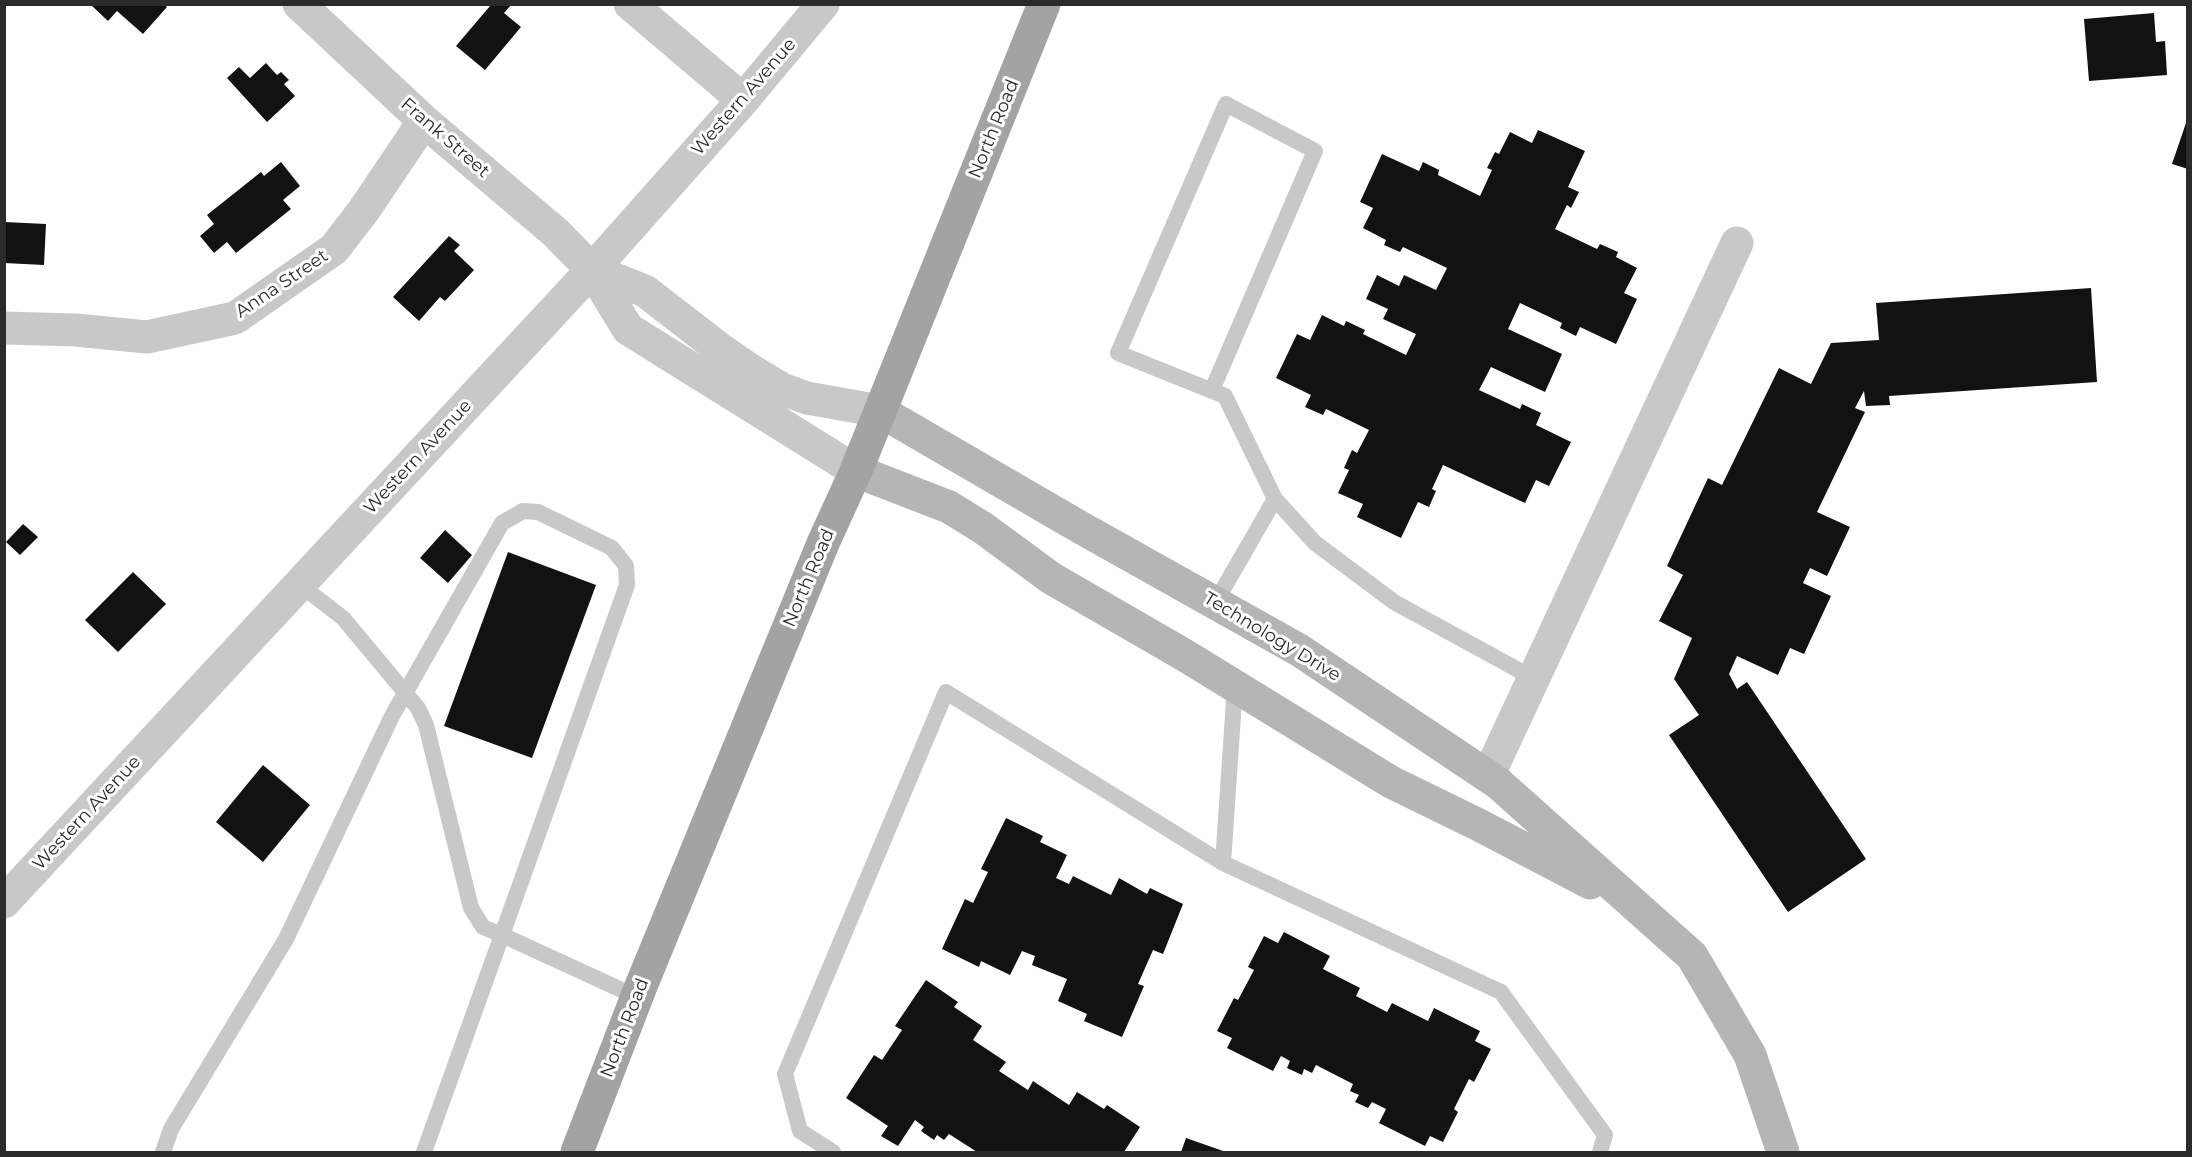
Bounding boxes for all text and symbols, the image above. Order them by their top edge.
street label: Western Avenue [687,34,801,160]
street label: North Road [964,76,1024,182]
street label: Frank Street [396,94,494,182]
street label: Anna Street [232,245,332,323]
street label: Western Avenue [359,395,477,519]
street label: North Road [779,526,839,630]
street label: Technology Drive [1200,588,1344,686]
street label: Western Avenue [28,751,146,875]
street label: North Road [596,975,654,1081]

